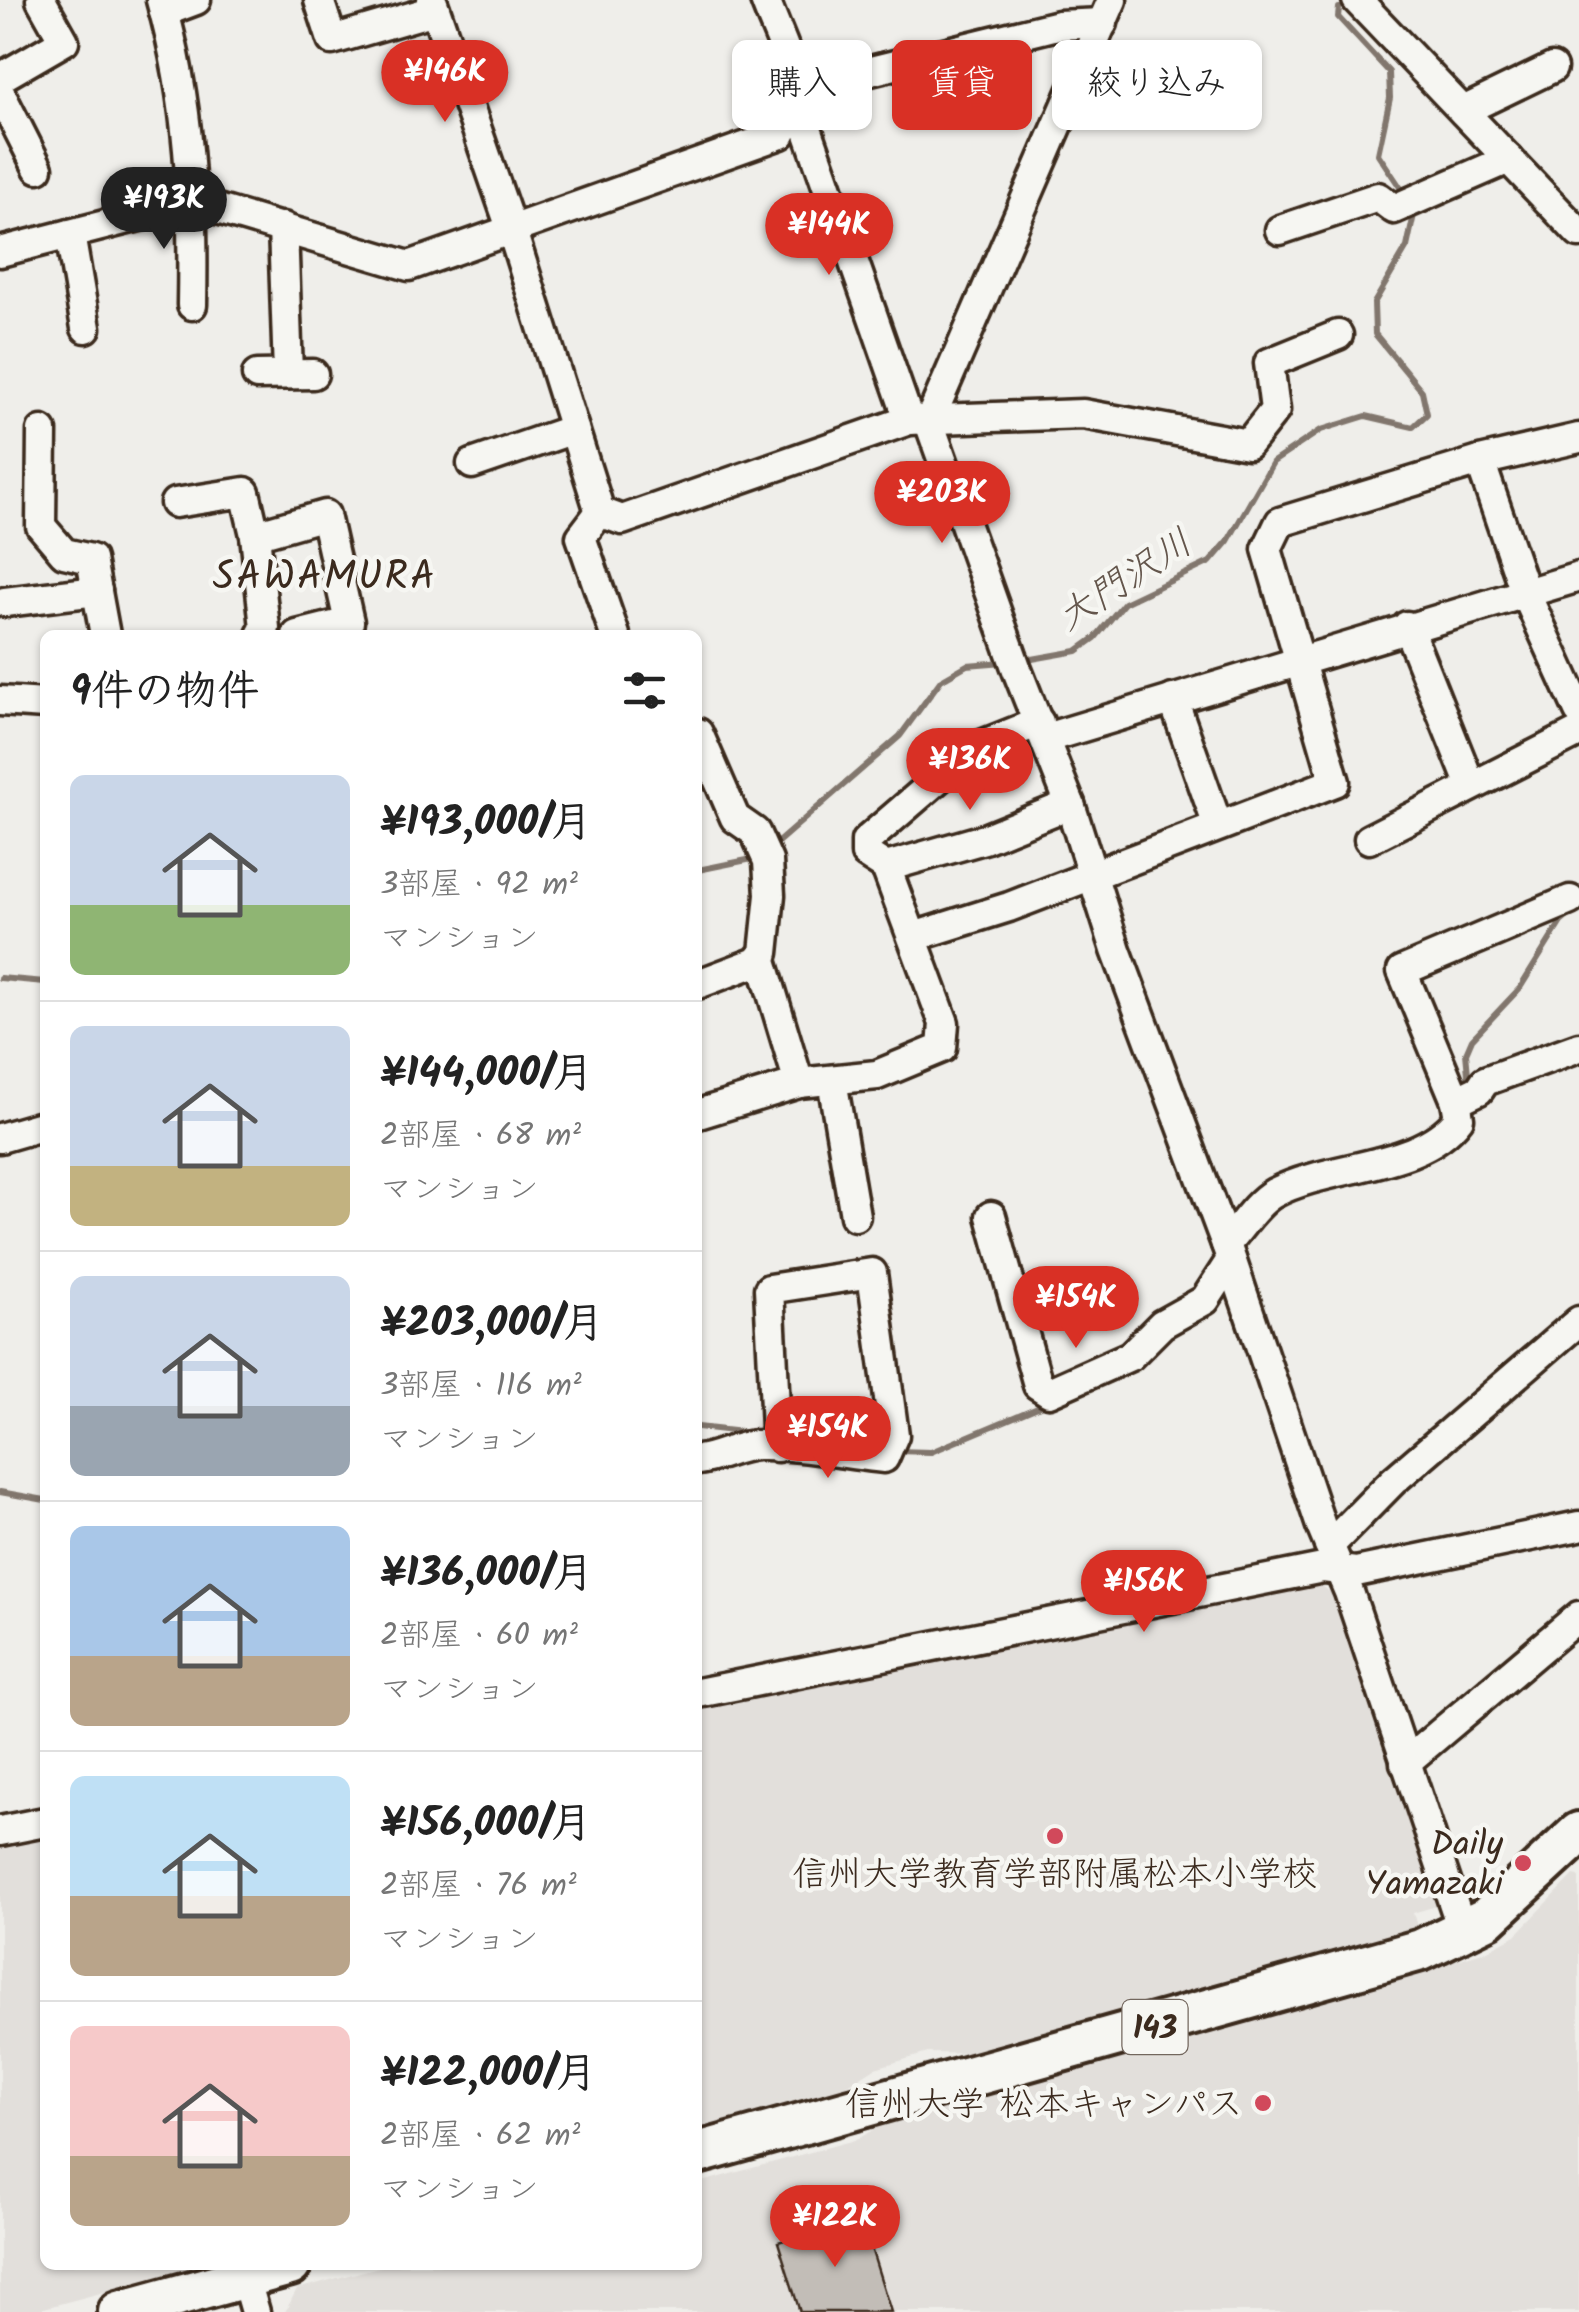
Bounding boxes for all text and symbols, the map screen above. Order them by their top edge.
pin: ¥146K [375,40,515,125]
chip: 購入 [732,40,872,130]
chip: 賃貸 [892,40,1032,130]
chip: 絞り込み [1052,40,1262,130]
text: ¥146K [403,47,487,98]
pin: ¥193K [94,167,234,252]
text: ¥193K [123,174,205,225]
pin: ¥144K [759,193,899,278]
text: ¥144K [787,200,871,251]
pin: ¥203K [872,461,1012,546]
text: ¥203K [896,468,988,519]
water label: 大門沢川 [1046,515,1206,648]
district label: SAWAMURA [213,546,437,610]
text: 9件の物件 [70,659,259,726]
icon: filters [617,663,672,718]
pin: ¥136K [900,728,1040,813]
text: ¥136K [928,735,1012,786]
text: ¥193,000/月 [380,790,592,857]
icon: home [150,815,270,935]
text: 3部屋 · 92 m² [380,860,578,911]
text: マンション [380,914,539,965]
text: ¥144,000/月 [380,1041,594,1108]
icon: home [150,1066,270,1186]
text: 2部屋 · 68 m² [380,1111,581,1162]
text: マンション [380,1165,539,1216]
pin: ¥154K [1006,1266,1146,1351]
text: ¥154K [1035,1273,1117,1324]
text: ¥203,000/月 [380,1291,604,1358]
icon: home [150,1316,270,1436]
text: 3部屋 · 116 m² [380,1361,582,1412]
pin: ¥154K [758,1396,898,1481]
text: ¥154K [787,1403,869,1454]
text: マンション [380,1415,539,1466]
text: ¥136,000/月 [380,1541,594,1608]
pin: ¥156K [1074,1550,1214,1635]
text: ¥156K [1103,1557,1185,1608]
icon: home [150,1566,270,1686]
text: 2部屋 · 60 m² [380,1611,578,1662]
text: マンション [380,1665,539,1716]
text: ¥156,000/月 [380,1791,592,1858]
icon: home [150,1816,270,1936]
place label: Daily Yamazaki [1366,1818,1505,1914]
marker: 信州大学教育学部附属松本小学校 [1044,1825,1066,1847]
place label: 信州大学教育学部附属松本小学校 [792,1848,1318,1904]
marker: Daily Yamazaki [1512,1852,1534,1874]
text: 2部屋 · 76 m² [380,1861,577,1912]
text: マンション [380,1915,539,1966]
road number: 143 [1122,2000,1188,2054]
text: ¥122,000/月 [380,2041,597,2108]
icon: home [150,2066,270,2186]
place label: 信州大学 松本キャンパス [845,2078,1243,2134]
marker: 信州大学 松本キャンパス [1252,2092,1274,2114]
text: 2部屋 · 62 m² [380,2111,580,2162]
text: マンション [380,2165,539,2216]
pin: ¥122K [765,2185,905,2270]
text: ¥122K [792,2192,878,2243]

